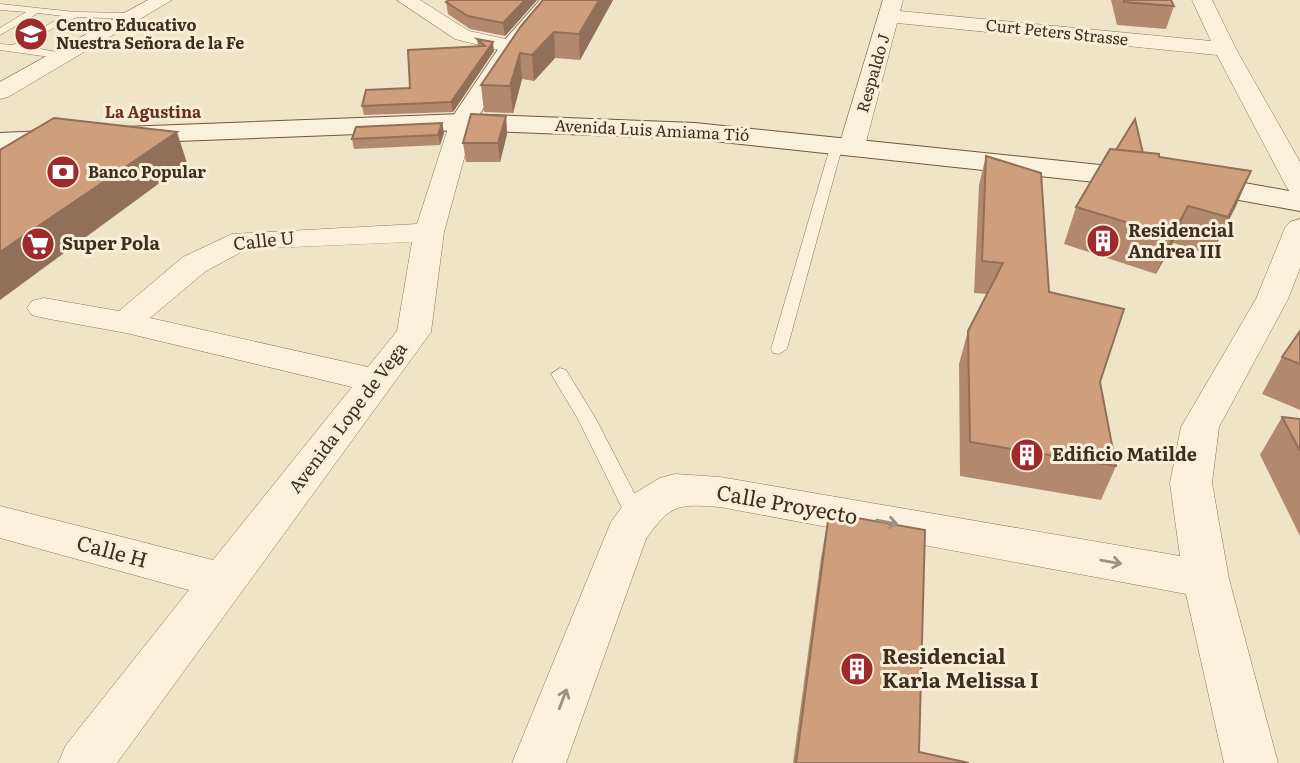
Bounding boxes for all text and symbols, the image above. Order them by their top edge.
place label: Centro Educativo Nuestra Señora de la Fe [56,12,244,54]
street label: Curt Peters Strasse [985,12,1129,50]
school or university icon: Centro Educativo Nuestra Señora de la Fe [12,15,50,53]
street label: Respaldo J [849,30,895,115]
district label: La Agustina [105,99,202,123]
street label: Avenida Luis Amiama Tió [554,112,750,146]
bank icon: Banco Popular [44,153,82,191]
place label: Banco Popular [88,159,206,183]
place label: Residencial Andrea III [1128,216,1235,264]
building icon: Residencial Andrea III [1084,222,1122,260]
street label: Calle U [232,223,296,256]
supermarket icon: Super Pola [19,225,57,263]
place label: Super Pola [62,229,161,256]
street label: Avenida Lope de Vega [281,336,413,498]
building icon: Edificio Matilde [1008,436,1046,474]
place label: Edificio Matilde [1052,440,1197,467]
street label: Calle Proyecto [714,475,860,530]
one-way arrow [875,516,898,529]
street label: Calle H [74,525,152,574]
one-way arrow [1099,556,1122,569]
place label: Residencial Karla Melissa I [882,639,1039,694]
building icon: Residencial Karla Melissa I [838,650,876,688]
one-way arrow [558,689,571,711]

